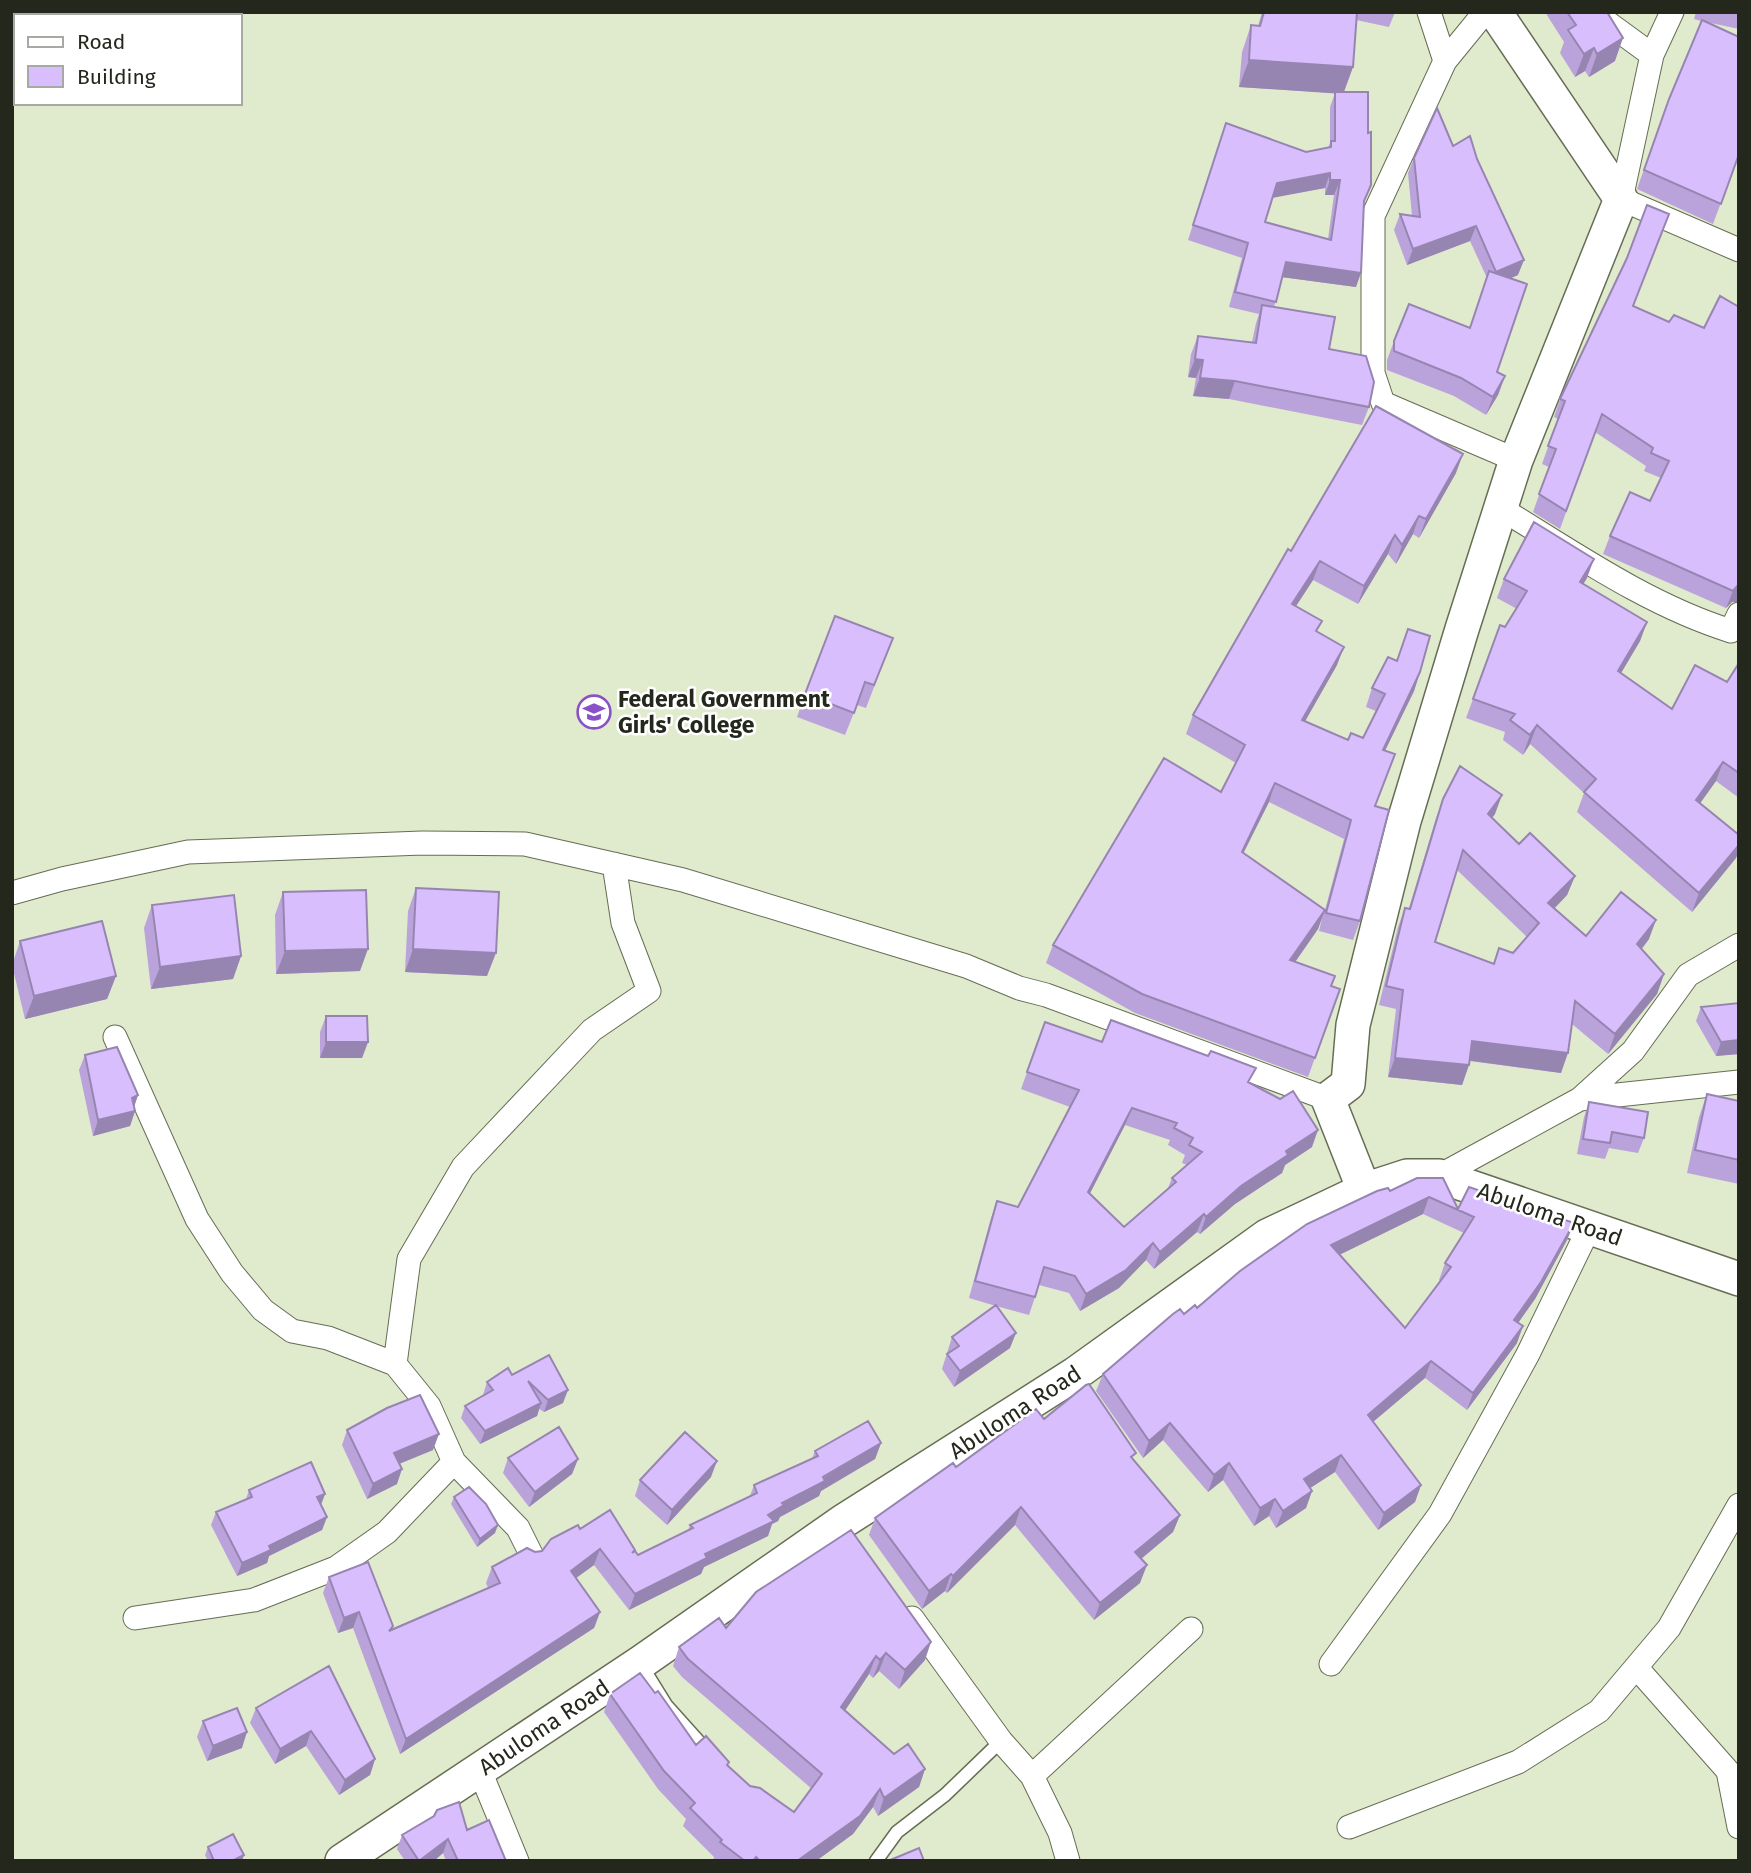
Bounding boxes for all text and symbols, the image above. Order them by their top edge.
legend [14,14,242,105]
text: Road [77,29,125,55]
text: Building [77,64,156,90]
place label: Federal Government Girls' College [618,685,831,739]
school or university icon: Federal Government Girls' College [575,693,613,731]
street label: Abuloma Road [1474,1176,1626,1252]
street label: Abuloma Road [944,1359,1086,1465]
street label: Abuloma Road [473,1673,615,1781]

